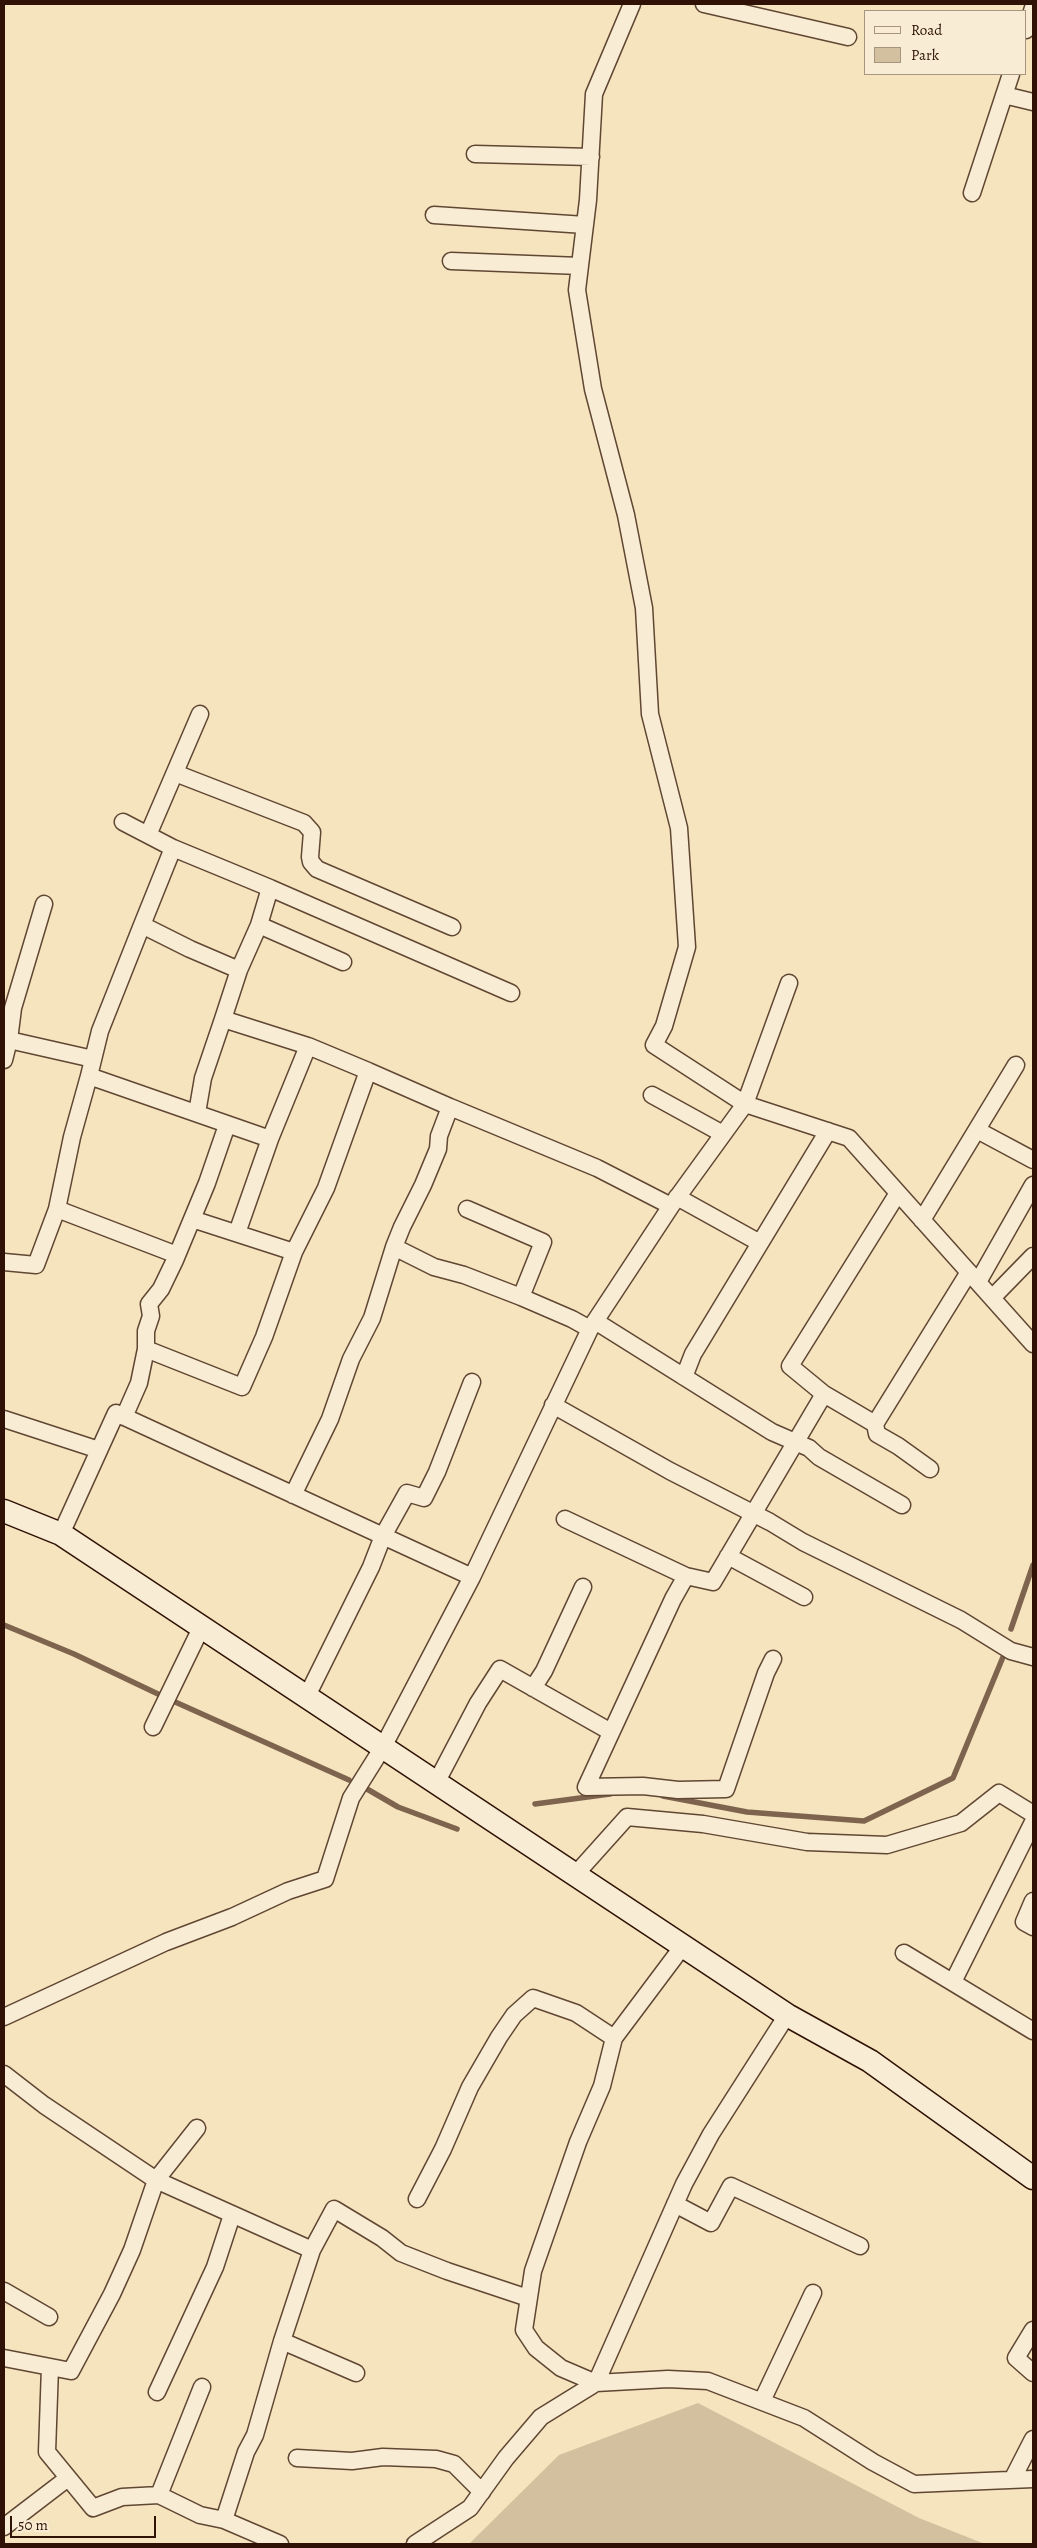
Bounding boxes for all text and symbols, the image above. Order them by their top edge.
legend [864,10,1027,75]
text: Road [911,20,942,40]
text: Park [911,45,939,65]
scale bar [12,2506,159,2538]
text: 50 m [18,2515,48,2535]

